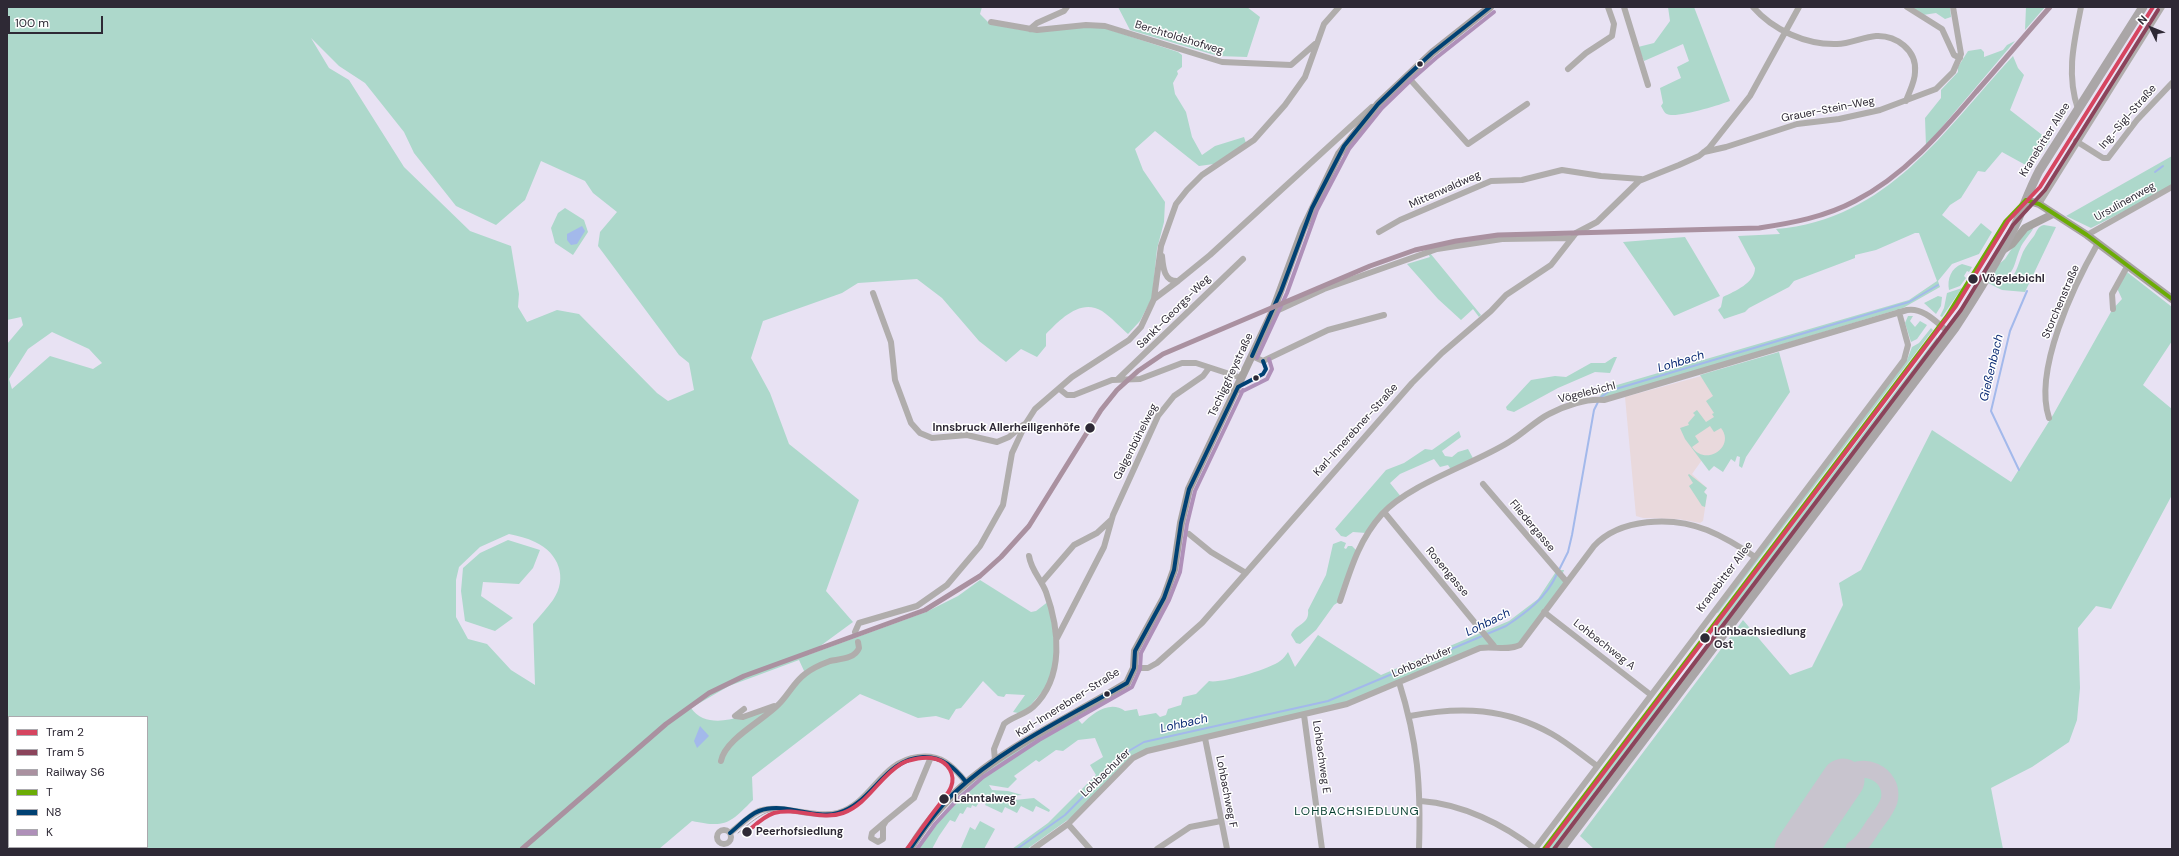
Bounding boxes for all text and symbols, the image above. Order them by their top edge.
scale bar [10,8,105,34]
north arrow [2131,8,2171,48]
text: N [2134,12,2150,28]
text: 100 m [15,15,49,31]
street label: Berchtoldshofweg [1133,18,1225,58]
unlabelled marker [1415,59,1425,69]
street label: Ing.-Sigl-Straße [2097,82,2159,152]
street label: Grauer-Stein-Weg [1780,94,1876,126]
street label: Kranebitter Allee [2017,100,2073,180]
street label: Mittenwaldweg [1407,168,1483,212]
street label: Ursulinenweg [2092,180,2158,224]
street label: Storchenstraße [2039,263,2083,341]
street label: Sankt-Georgs-Weg [1134,272,1214,352]
marker: Vögelebichl [1966,272,1980,286]
place label: Vögelebichl [1982,272,2045,286]
street label: Tschiggfreystraße [1206,331,1256,419]
water label: Gießenbach [1977,333,2007,403]
water label: Lohbach [1656,348,1706,376]
unlabelled marker [1251,373,1261,383]
street label: Vögelebichl [1557,380,1617,406]
street label: Karl-Innerebner-Straße [1311,381,1401,479]
street label: Galgenbühelweg [1111,402,1161,482]
place label: Innsbruck Allerheiligenhöfe [933,421,1080,435]
marker: Innsbruck Allerheiligenhöfe [1083,421,1097,435]
street label: Fliedergasse [1506,497,1558,555]
street label: Kranebitter Allee [1694,539,1756,615]
street label: Rosengasse [1423,545,1471,599]
water label: Lohbach [1463,606,1513,640]
street label: Lohbachweg A [1571,617,1637,673]
place label: Lohbachsiedlung Ost [1714,625,1806,651]
marker: Lohbachsiedlung Ost [1698,631,1712,645]
street label: Lohbachufer [1390,643,1454,681]
street label: Karl-Innerebner-Straße [1014,666,1122,740]
unlabelled marker [1102,689,1112,699]
water label: Lohbach [1159,712,1209,736]
legend [8,716,148,848]
street label: Lohbachweg E [1309,720,1333,794]
text: Tram 2 [46,724,84,740]
text: Tram 5 [46,744,84,760]
street label: Lohbachufer [1078,746,1134,800]
street label: Lohbachweg F [1213,755,1239,829]
text: Railway S6 [46,764,105,780]
text: T [46,784,53,800]
marker: Lahntalweg [937,792,951,806]
place label: Lahntalweg [954,792,1016,806]
text: N8 [46,804,62,820]
district label: LOHBACHSIEDLUNG [1294,805,1420,819]
text: K [46,824,53,840]
marker: Peerhofsiedlung [740,825,754,839]
place label: Peerhofsiedlung [756,825,843,839]

